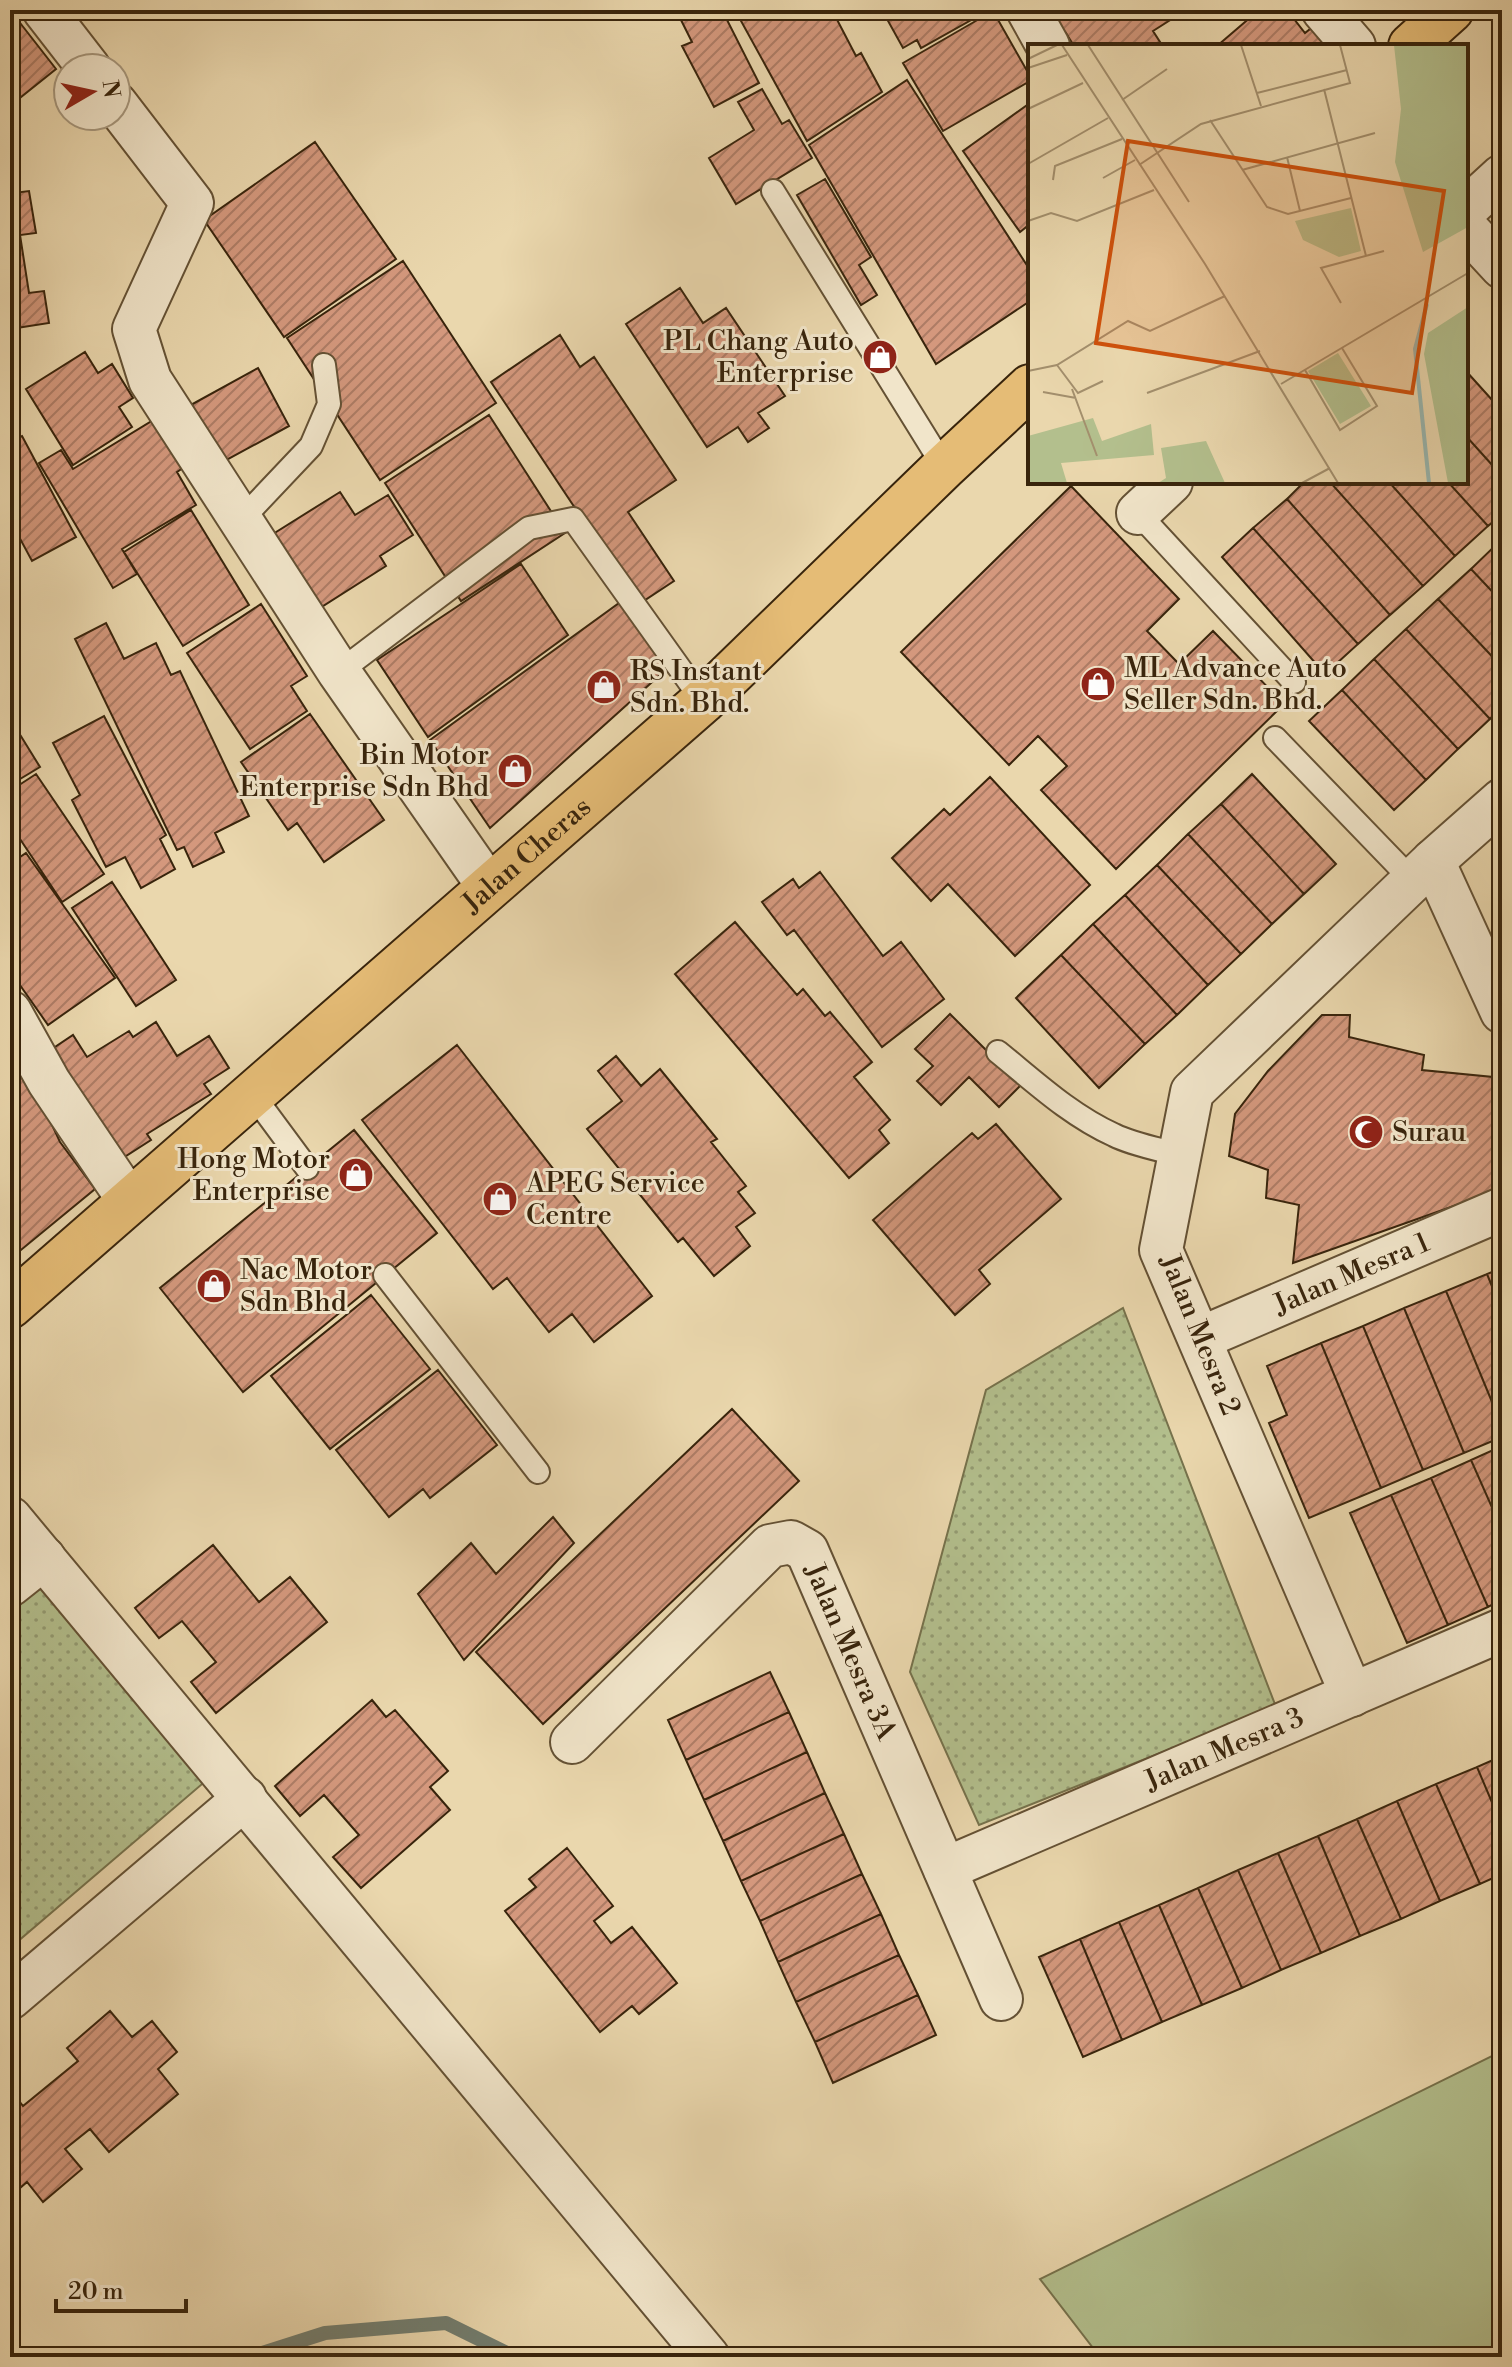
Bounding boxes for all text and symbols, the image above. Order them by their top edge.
inset map [1028,44,1468,484]
north arrow [52,52,132,132]
text: N [96,78,125,100]
place label: PL Chang Auto Enterprise [663,324,854,391]
shop icon: PL Chang Auto Enterprise [861,338,899,376]
place label: ML Advance Auto Seller Sdn. Bhd. [1124,651,1347,718]
place label: RS Instant Sdn. Bhd. [630,654,762,721]
shop icon: ML Advance Auto Seller Sdn. Bhd. [1079,665,1117,703]
shop icon: RS Instant Sdn. Bhd. [585,668,623,706]
place label: Bin Motor Enterprise Sdn Bhd [239,738,489,805]
shop icon: Bin Motor Enterprise Sdn Bhd [496,752,534,790]
street label: Jalan Cheras [454,789,598,921]
mosque icon: Surau [1347,1113,1385,1151]
place label: Surau [1392,1115,1466,1150]
place label: Hong Motor Enterprise [177,1142,330,1209]
shop icon: Hong Motor Enterprise [337,1156,375,1194]
place label: APEG Service Centre [525,1166,705,1233]
shop icon: APEG Service Centre [481,1180,519,1218]
street label: Jalan Mesra 1 [1268,1225,1435,1323]
street label: Jalan Mesra 2 [1152,1249,1248,1420]
place label: Nac Motor Sdn Bhd [240,1253,372,1320]
shop icon: Nac Motor Sdn Bhd [195,1267,233,1305]
street label: Jalan Mesra 3A [797,1557,904,1746]
street label: Jalan Mesra 3 [1139,1700,1309,1799]
scale bar [56,2263,186,2313]
text: 20 m [68,2277,124,2307]

